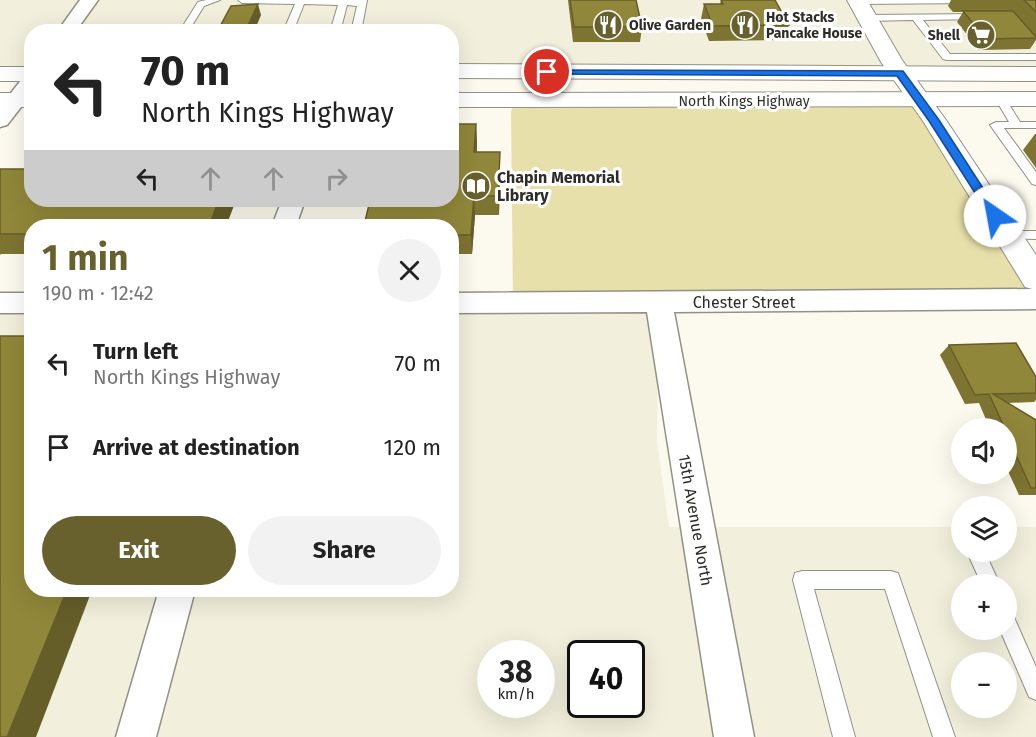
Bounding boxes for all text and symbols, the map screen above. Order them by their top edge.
restaurant icon: Olive Garden [592,9,624,41]
restaurant icon: Hot Stacks Pancake House [729,9,761,41]
place label: Hot Stacks Pancake House [766,9,863,42]
place label: Olive Garden [629,17,711,34]
supermarket icon: Shell [965,19,997,51]
place label: Shell [928,27,961,44]
text: 70 m [141,46,230,96]
pin [521,46,572,97]
icon: left [42,48,120,126]
icon: arrive [530,55,563,88]
street label: North Kings Highway [678,93,810,110]
text: North Kings Highway [141,97,394,129]
icon: left [131,162,164,195]
icon: ahead [194,162,227,195]
icon: ahead [257,162,290,195]
icon: right [320,162,353,195]
place label: Chapin Memorial Library [497,168,620,205]
library icon: Chapin Memorial Library [460,170,492,202]
position arrow [963,184,1027,248]
text: 1 min [42,236,129,280]
button: close [378,239,441,302]
text: 190 m · 12:42 [42,281,154,305]
street label: Chester Street [693,293,795,312]
text: Turn left [93,338,178,365]
icon: left [42,347,75,380]
text: 70 m [395,350,441,377]
text: North Kings Highway [93,365,280,389]
map controls [951,418,1017,718]
button: sound [951,418,1017,484]
icon: arrive [42,431,75,464]
text: Arrive at destination [93,434,300,461]
text: 120 m [384,434,441,461]
street label: 15th Avenue North [675,453,716,587]
button: layers [951,496,1017,562]
button: Exit [42,516,236,585]
button: Share [248,516,441,585]
button: + [951,574,1017,640]
speed limit sign: 40 [567,640,645,718]
button: − [951,652,1017,718]
text: 38 [499,654,533,690]
text: km/h [497,685,535,703]

